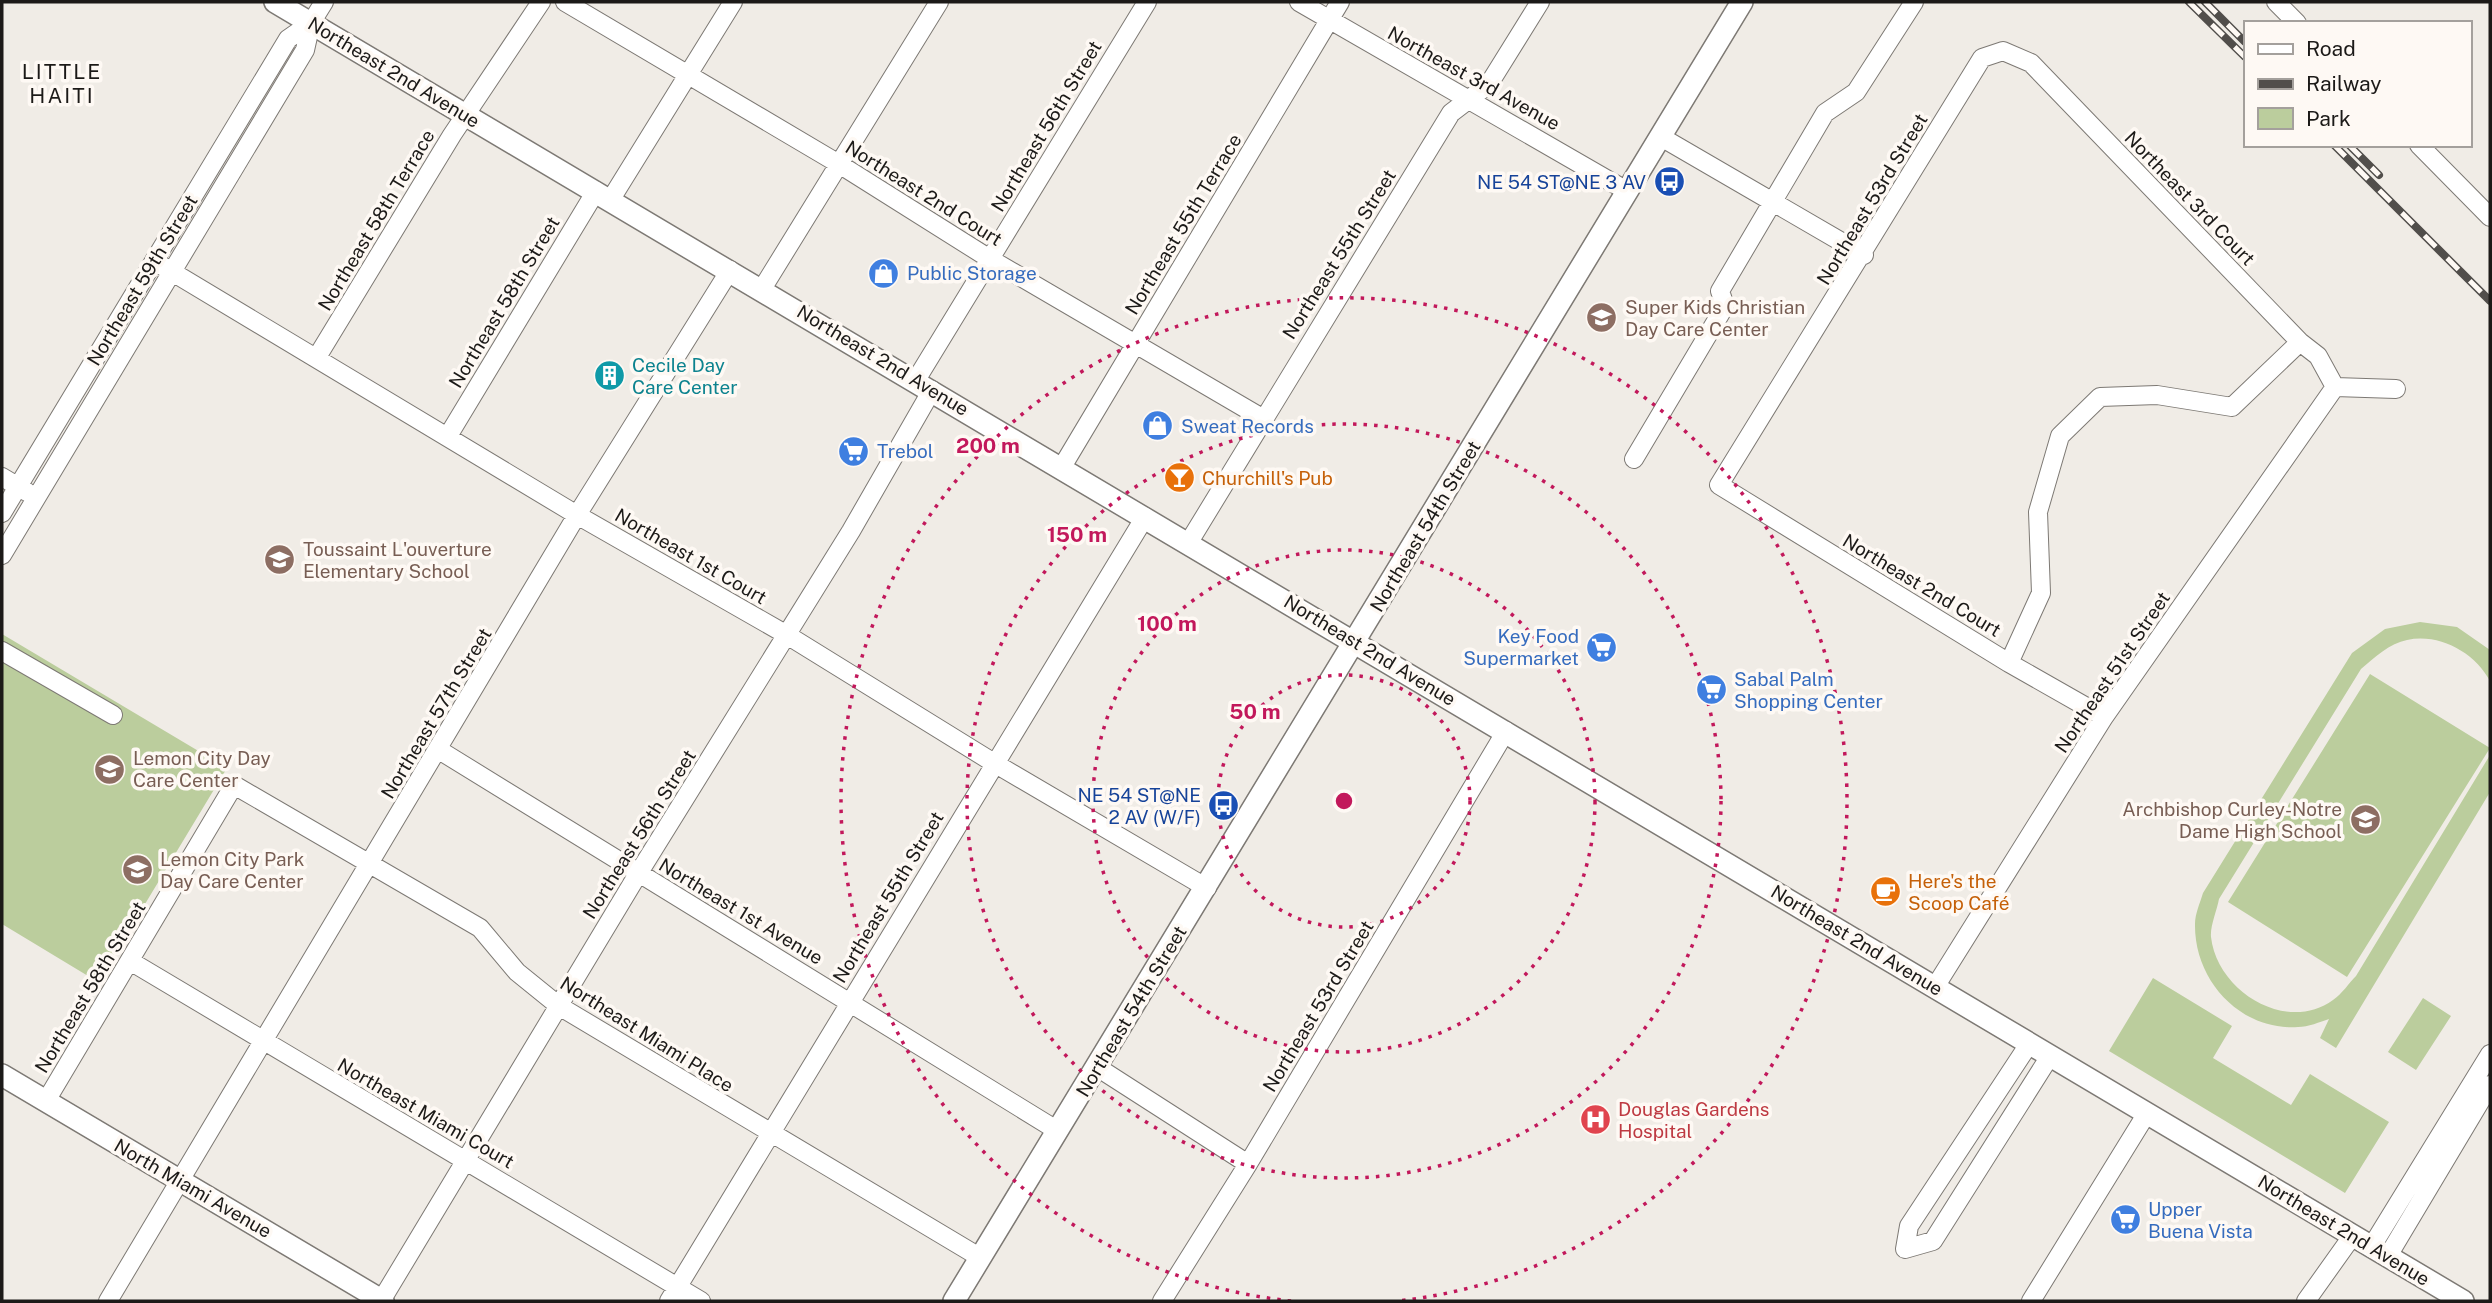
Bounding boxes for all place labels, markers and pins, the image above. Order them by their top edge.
bus stop icon: NE 54 ST@NE 3 AV [1652,165,1686,199]
place label: NE 54 ST@NE 3 AV [1477,171,1646,193]
shop icon: Public Storage [867,256,901,290]
place label: Public Storage [907,262,1037,284]
place label: Super Kids Christian Day Care Center [1625,296,1805,340]
school or university icon: Super Kids Christian Day Care Center [1585,301,1619,335]
place label: Cecile Day Care Center [632,354,738,398]
building icon: Cecile Day Care Center [592,359,626,393]
shop icon: Sweat Records [1141,409,1175,443]
place label: Sweat Records [1181,415,1314,437]
supermarket icon: Trebol [837,434,871,468]
place label: Trebol [877,440,934,462]
bar icon: Churchill's Pub [1162,461,1196,495]
place label: Churchill's Pub [1202,467,1333,489]
place label: Toussaint L'ouverture Elementary School [303,538,492,582]
school or university icon: Toussaint L'ouverture Elementary School [263,543,297,577]
place label: Key Food Supermarket [1463,625,1579,669]
supermarket icon: Key Food Supermarket [1585,630,1619,664]
place label: Sabal Palm Shopping Center [1734,668,1883,712]
supermarket icon: Sabal Palm Shopping Center [1694,673,1728,707]
place label: Lemon City Day Care Center [133,747,271,791]
school or university icon: Lemon City Day Care Center [93,752,127,786]
place label: NE 54 ST@NE 2 AV (W/F) [1077,784,1201,828]
bus stop icon: NE 54 ST@NE 2 AV (W/F) [1207,789,1241,823]
centre of rings [1332,789,1356,813]
place label: Archbishop Curley-Notre Dame High School [2122,798,2342,842]
school or university icon: Archbishop Curley-Notre Dame High School [2348,803,2382,837]
place label: Lemon City Park Day Care Center [160,848,305,892]
school or university icon: Lemon City Park Day Care Center [120,853,154,887]
place label: Here's the Scoop Café [1908,870,2010,914]
cafe icon: Here's the Scoop Café [1868,875,1902,909]
place label: Douglas Gardens Hospital [1618,1098,1769,1142]
hospital icon: Douglas Gardens Hospital [1578,1103,1612,1137]
place label: Upper Buena Vista [2148,1198,2253,1242]
supermarket icon: Upper Buena Vista [2108,1203,2142,1237]

